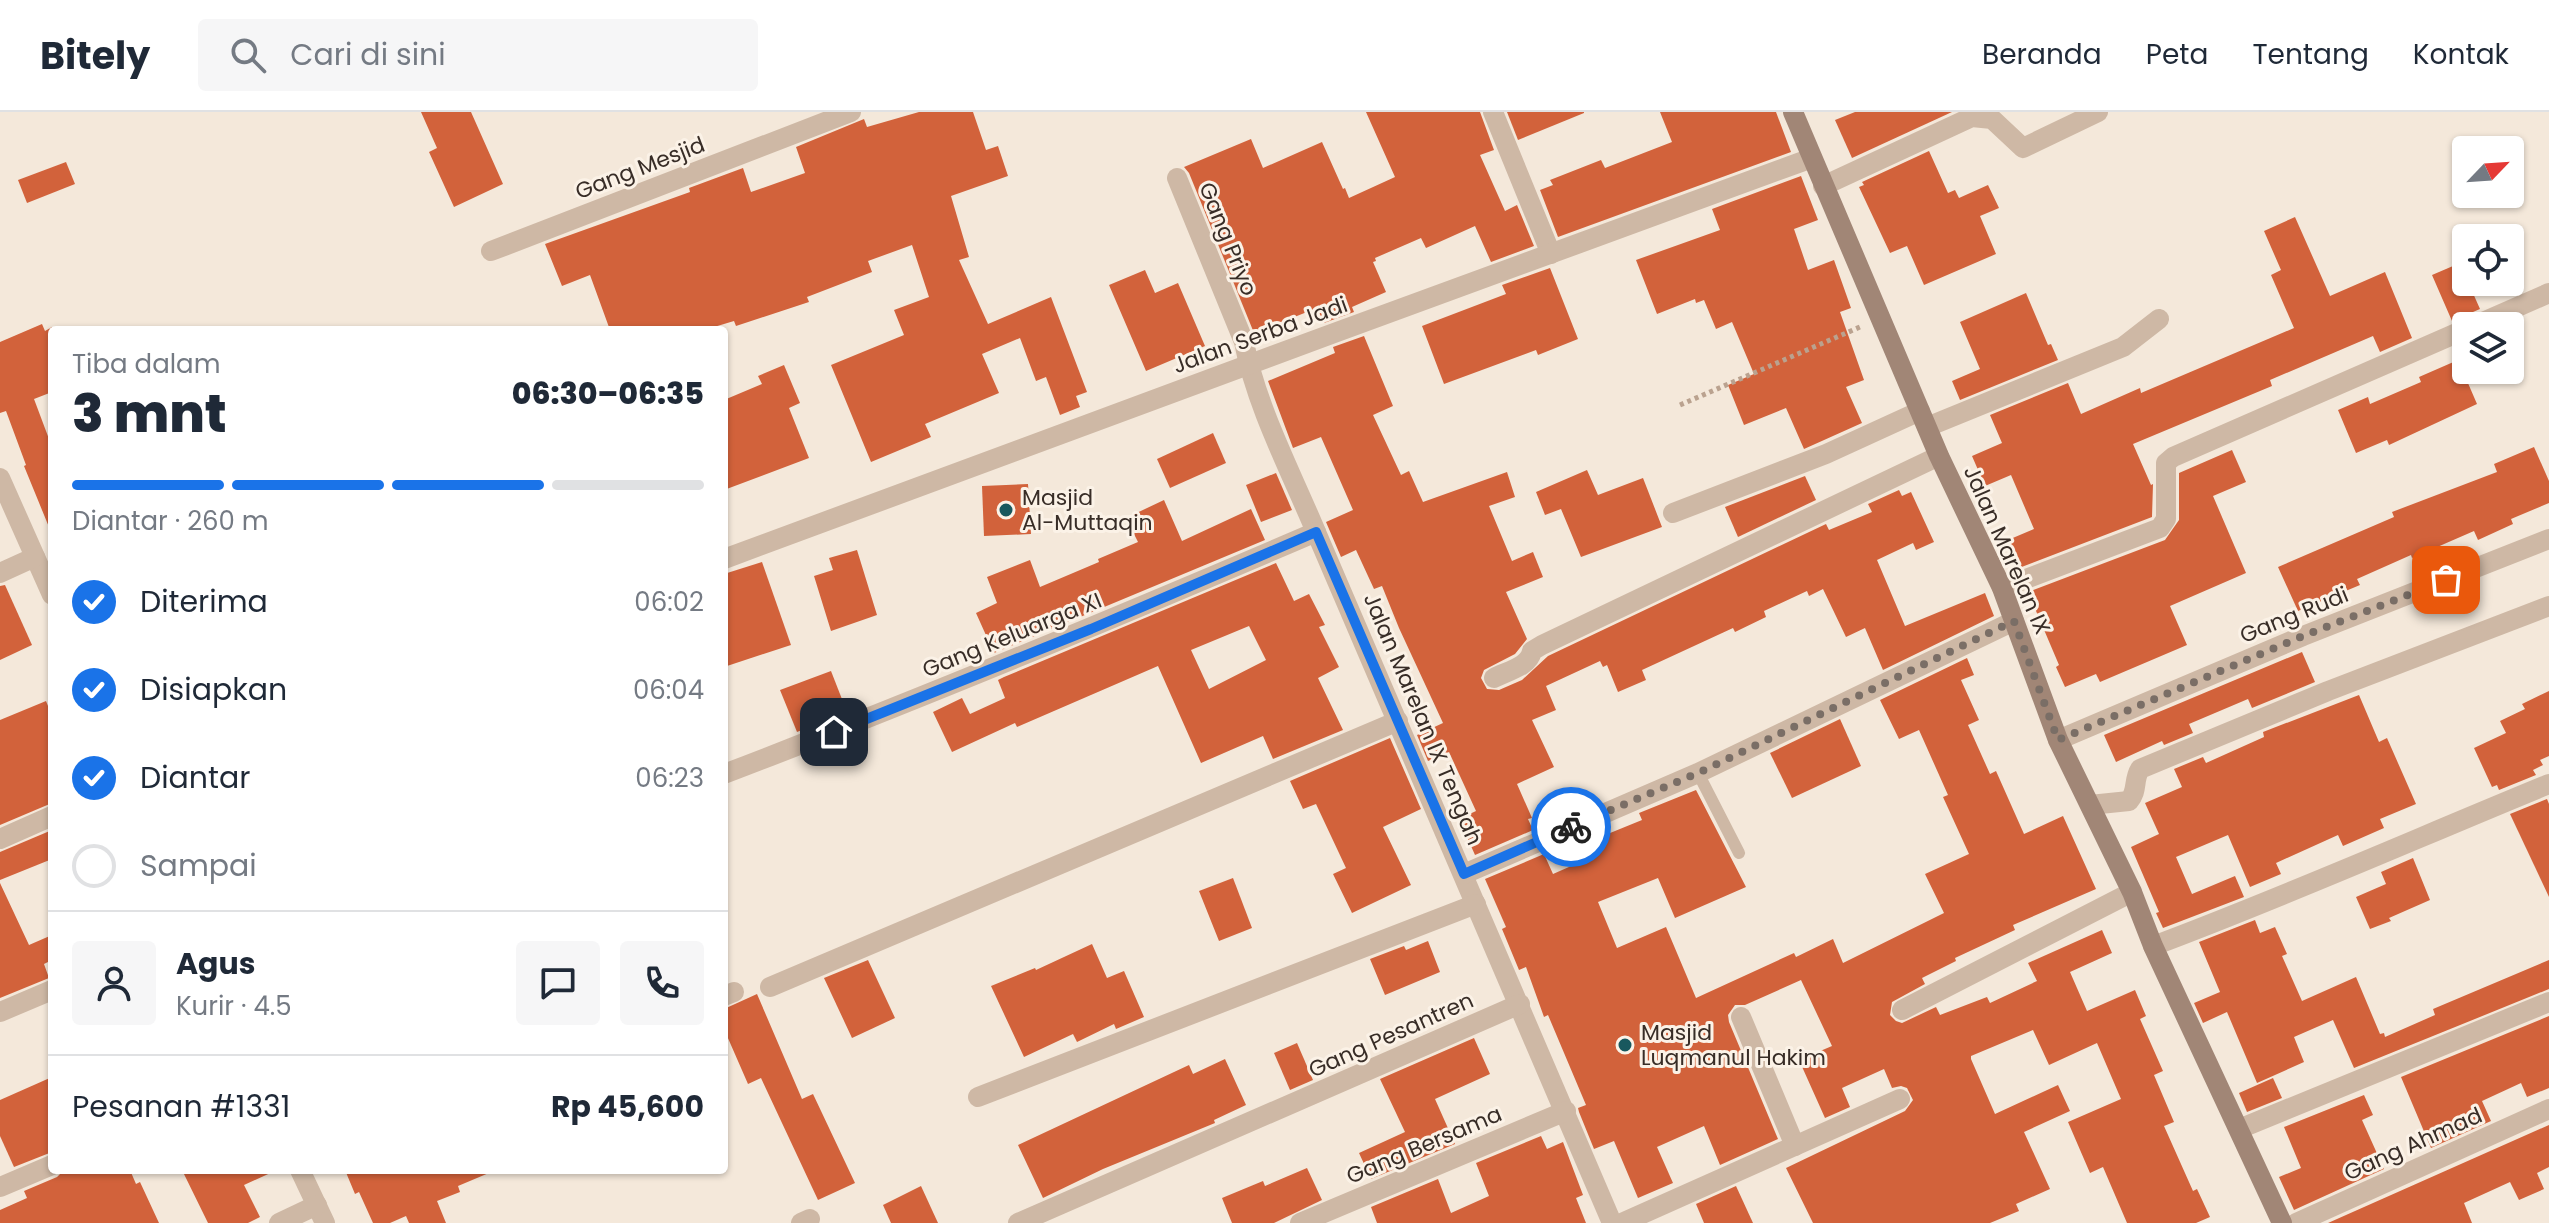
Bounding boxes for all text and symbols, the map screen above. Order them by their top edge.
search box [198,19,758,91]
text: Bitely [40,29,150,82]
icon: search [226,33,270,77]
text: Cari di sini [290,33,446,76]
text: Beranda [1982,35,2102,74]
text: Peta [2146,35,2208,74]
text: Tentang [2252,35,2369,74]
text: Kontak [2413,35,2509,74]
street label: Gang Mesjid [571,129,709,207]
north arrow [2452,136,2524,208]
map controls [2452,136,2524,384]
street label: Gang Priyo [1191,178,1265,300]
button: locate [2452,224,2524,296]
street label: Jalan Serba Jadi [1168,289,1352,381]
button: layers [2452,312,2524,384]
text: Tiba dalam [72,346,220,382]
text: 06:30–06:35 [512,372,704,415]
text: 3 mnt [72,377,227,450]
street label: Jalan Marelan IX [1956,461,2058,639]
place label: Masjid Al-Muttaqin [1022,482,1153,538]
marker: Masjid Al-Muttaqin [997,501,1015,519]
text: Diantar · 260 m [72,503,269,539]
pin [2412,546,2480,614]
icon: bag [2424,558,2468,602]
street label: Gang Rudi [2235,579,2353,651]
icon: check [72,580,116,624]
text: Diterima [140,580,268,623]
text: 06:02 [634,584,704,620]
street label: Gang Keluarga XI [918,585,1106,685]
street label: Jalan Marelan IX Tengah [1356,588,1490,850]
icon: check [72,668,116,712]
text: Disiapkan [140,668,287,711]
text: 06:04 [633,672,704,708]
pin [800,698,868,766]
icon: home [812,710,856,754]
icon: check [72,756,116,800]
text: Diantar [140,756,250,799]
text: 06:23 [635,760,704,796]
courier [1531,787,1611,867]
icon: bike [1549,805,1593,849]
text: Sampai [140,844,257,887]
button: person [72,941,156,1025]
button: chat [516,941,600,1025]
button: phone [620,941,704,1025]
text: Agus [176,942,255,985]
street label: Gang Pesantren [1304,985,1478,1085]
text: Kurir · 4.5 [176,988,292,1024]
place label: Masjid Luqmanul Hakim [1641,1017,1826,1073]
marker: Masjid Luqmanul Hakim [1616,1036,1634,1054]
text: Pesanan #1331 [72,1085,290,1128]
text: Rp 45,600 [551,1085,704,1128]
street label: Gang Bersama [1342,1098,1506,1192]
street label: Gang Ahmad [2339,1100,2487,1188]

